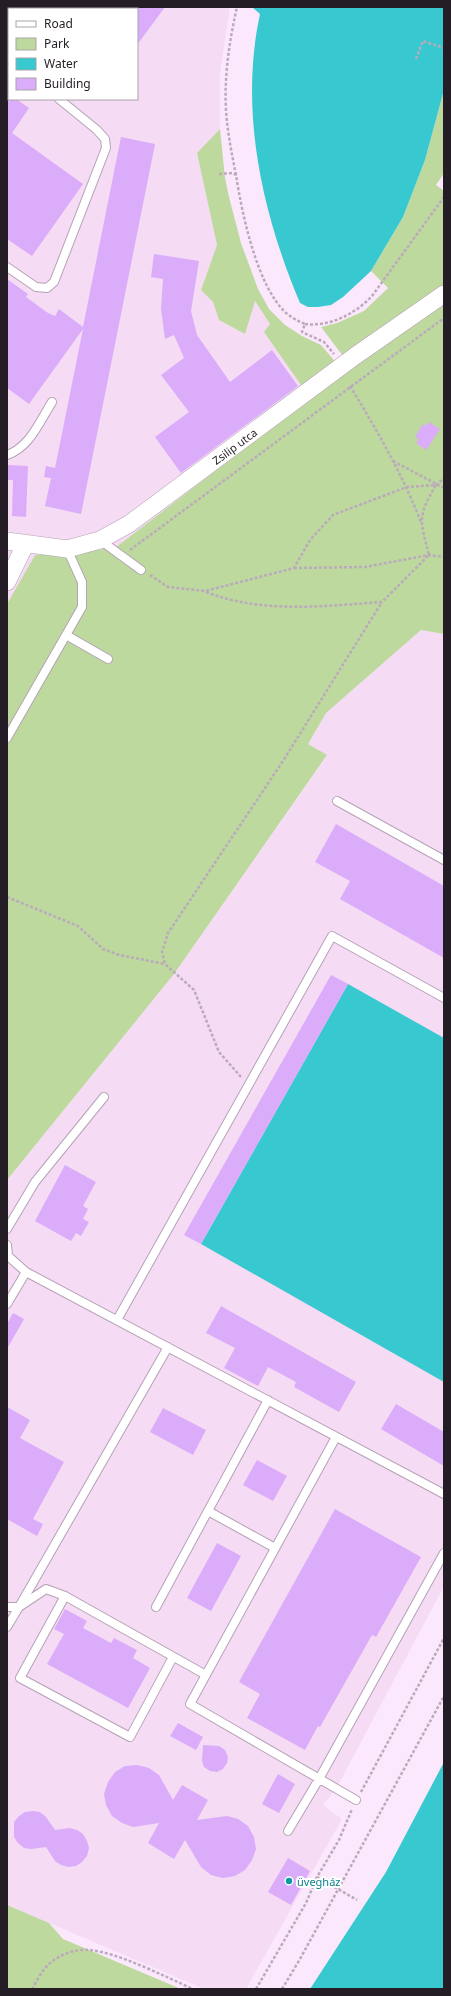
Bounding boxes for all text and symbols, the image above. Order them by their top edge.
legend [8,8,138,100]
text: Road [44,15,73,32]
text: Park [44,35,70,52]
text: Water [44,55,78,72]
text: Building [44,75,91,92]
street label: Zsilip utca [209,424,260,467]
place label: üvegház [297,1874,341,1889]
marker: üvegház [284,1876,294,1886]

